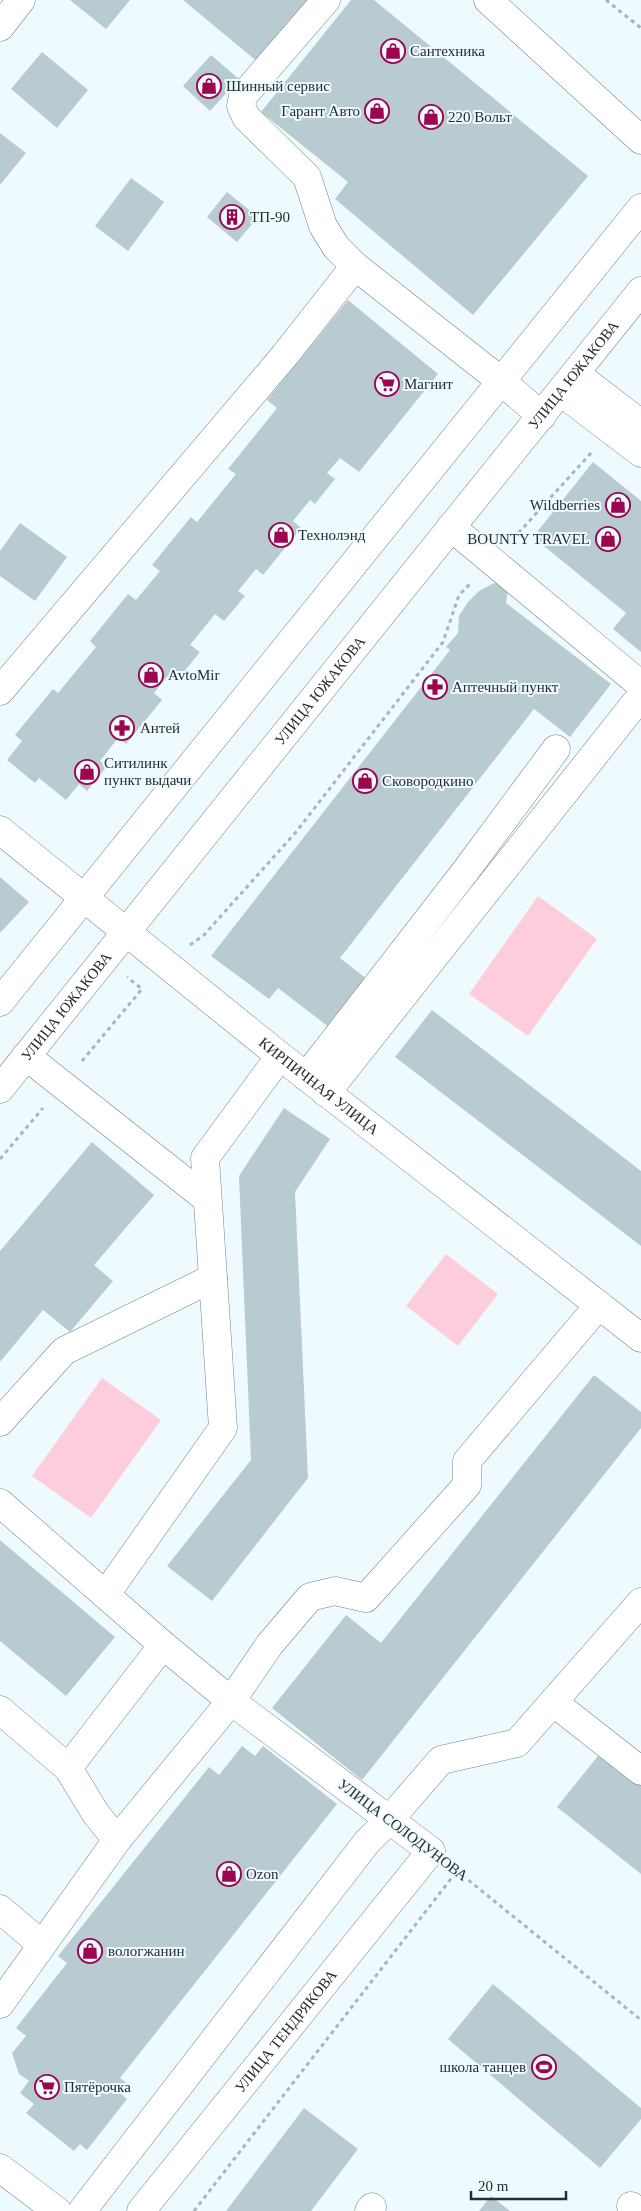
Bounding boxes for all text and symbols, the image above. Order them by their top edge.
shop icon: Сантехника [380,38,406,64]
place label: Сантехника [410,43,485,59]
shop icon: Шинный сервис [196,73,222,99]
place label: Шинный сервис [226,78,330,94]
shop icon: Гарант Авто [364,98,390,124]
place label: Гарант Авто [281,103,360,119]
shop icon: 220 Вольт [418,104,444,130]
place label: 220 Вольт [448,109,512,125]
building icon: ТП-90 [219,204,245,230]
place label: ТП-90 [250,209,290,225]
street label: УЛИЦА ЮЖАКОВА [525,317,622,432]
supermarket icon: Магнит [374,371,400,397]
place label: Магнит [404,376,453,392]
shop icon: Wildberries [605,492,631,518]
place label: Wildberries [530,497,600,513]
shop icon: Технолэнд [268,522,294,548]
shop icon: BOUNTY TRAVEL [595,526,621,552]
place label: Технолэнд [298,527,366,543]
place label: BOUNTY TRAVEL [467,531,590,547]
street label: УЛИЦА ЮЖАКОВА [272,633,368,748]
shop icon: AvtoMir [138,662,164,688]
place label: AvtoMir [168,667,219,683]
pharmacy icon: Аптечный пункт [422,674,448,700]
place label: Аптечный пункт [452,679,559,695]
pharmacy icon: Антей [109,715,135,741]
place label: Антей [140,720,180,736]
place label: Ситилинк пункт выдачи [104,755,191,788]
shop icon: Ситилинк пункт выдачи [74,759,100,785]
shop icon: Сковородкино [352,768,378,794]
place label: Сковородкино [382,773,474,789]
street label: УЛИЦА ЮЖАКОВА [18,949,115,1064]
street label: КИРПИЧНАЯ УЛИЦА [256,1034,382,1138]
street label: УЛИЦА СОЛОДУНОВА [335,1776,471,1884]
shop icon: Ozon [216,1861,242,1887]
place label: Ozon [246,1866,279,1882]
shop icon: вологжанин [77,1938,103,1964]
place label: вологжанин [108,1943,185,1959]
street label: УЛИЦА ТЕНДРЯКОВА [232,1967,340,2096]
sports icon: школа танцев [531,2054,557,2080]
place label: школа танцев [440,2059,526,2075]
supermarket icon: Пятёрочка [34,2074,60,2100]
place label: Пятёрочка [64,2079,131,2095]
scale bar [471,2168,566,2200]
text: 20 m [478,2178,509,2194]

